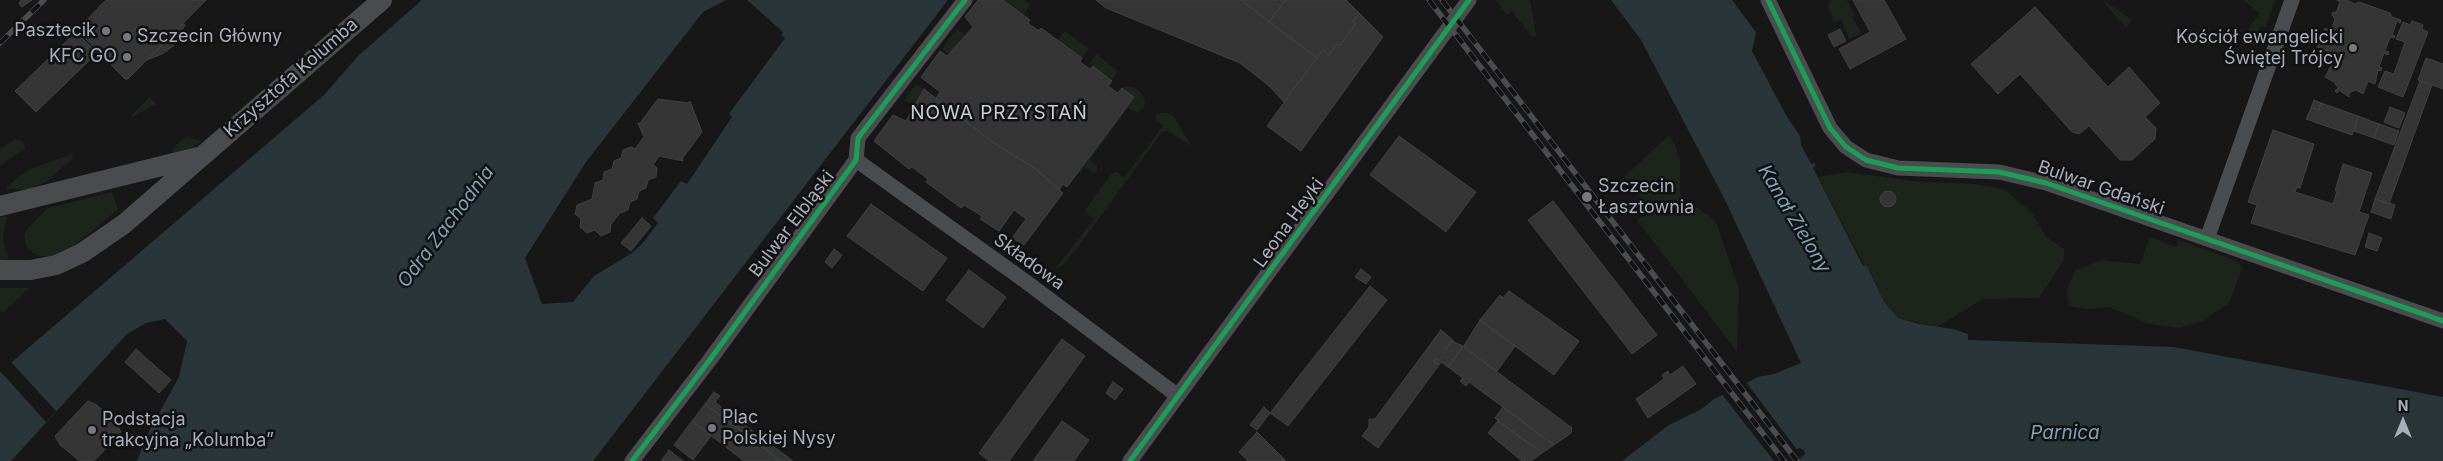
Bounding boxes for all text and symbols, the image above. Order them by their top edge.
street label: Krzysztofa Kolumba [220,14,362,142]
place label: Pasztecik [14,20,96,42]
marker: Pasztecik [100,25,112,37]
place label: Szczecin Główny [137,26,282,48]
place label: Kościół ewangelicki Świętej Trójcy [2176,27,2343,70]
marker: Szczecin Główny [121,31,133,43]
marker: Kościół ewangelicki Świętej Trójcy [2347,42,2359,54]
place label: KFC GO [49,46,117,68]
marker: KFC GO [121,51,133,63]
district label: NOWA PRZYSTAŃ [909,102,1089,124]
street label: Bulwar Gdański [2035,156,2167,220]
water label: Kanał Zielony [1753,161,1835,277]
water label: Odra Zachodnia [393,162,499,292]
street label: Bulwar Elbląski [745,166,839,282]
street label: Leona Heyki [1249,174,1329,272]
place label: Szczecin Łasztownia [1598,176,1694,218]
marker: Szczecin Łasztownia [1580,190,1594,204]
street label: Składowa [989,229,1069,295]
north arrow [2378,396,2428,446]
text: N [2398,397,2408,414]
place label: Plac Polskiej Nysy [722,407,836,449]
place label: Podstacja trakcyjna „Kolumba” [102,409,274,452]
marker: Plac Polskiej Nysy [706,422,718,434]
water label: Parnica [2030,422,2100,444]
marker: Podstacja trakcyjna „Kolumba” [86,424,98,436]

